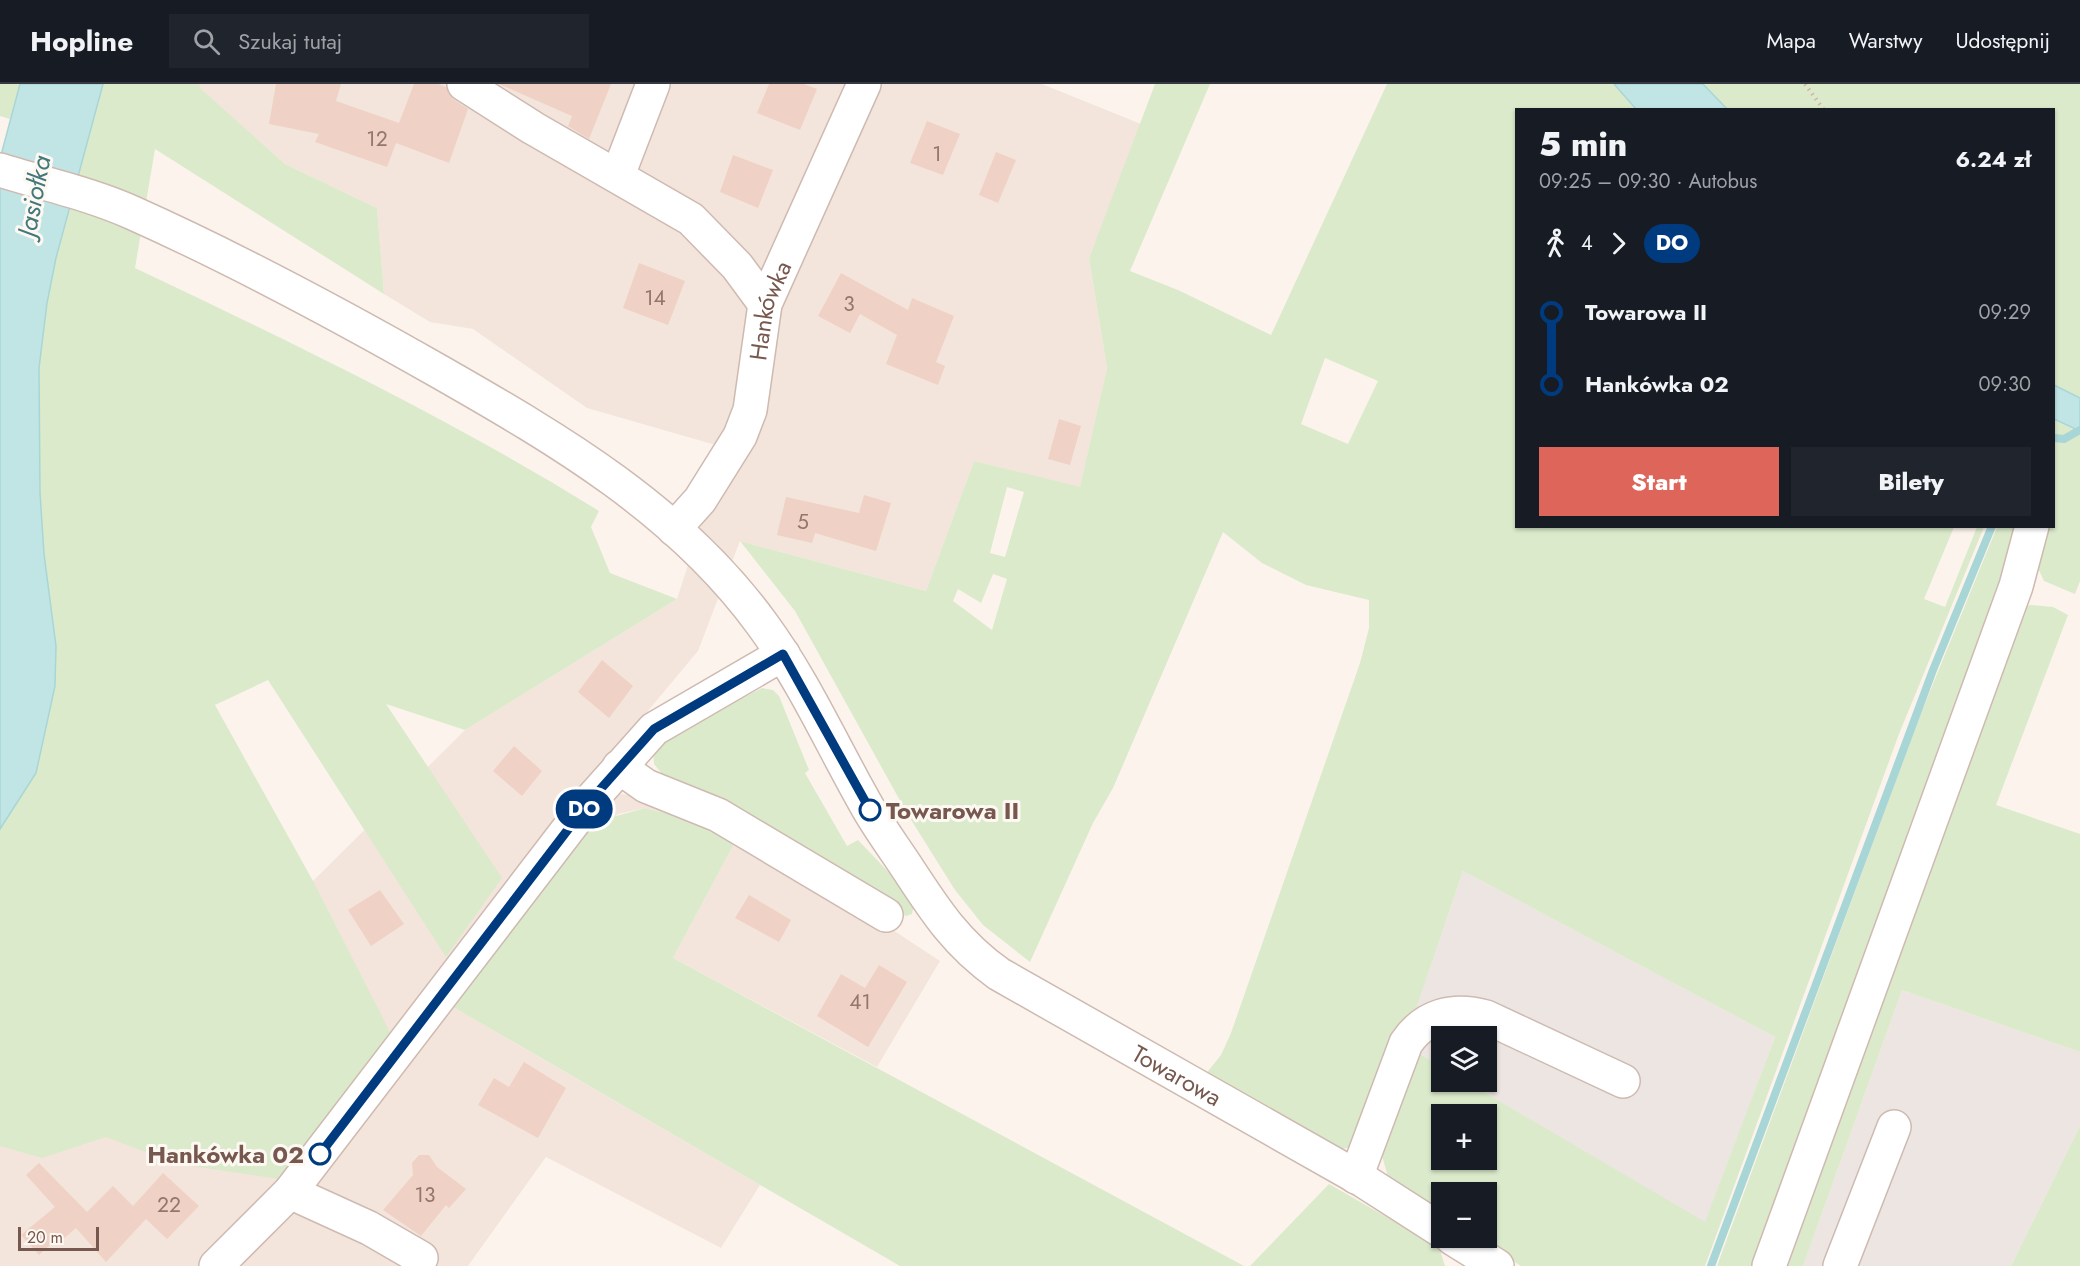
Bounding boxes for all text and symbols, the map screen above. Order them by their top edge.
search box [169,14,589,68]
text: Hopline [30,21,133,62]
icon: search [190,25,223,58]
text: Szukaj tutaj [238,25,342,57]
text: Mapa [1767,26,1816,56]
text: Warstwy [1849,26,1922,56]
text: Udostępnij [1955,26,2050,56]
text: 5 min [1539,121,1627,168]
house number: 12 [366,124,388,154]
house number: 1 [932,139,942,169]
text: 6.24 zł [1955,143,2031,175]
water label: Jasiołka [7,151,61,245]
text: 09:25 – 09:30 · Autobus [1539,167,1757,196]
icon: walk [1539,227,1572,260]
icon: forward [1602,227,1635,260]
text: DO [1656,228,1688,258]
text: 4 [1581,229,1593,258]
street label: Hankówka [740,255,800,363]
house number: 14 [644,283,666,313]
house number: 3 [843,289,855,319]
text: Towarowa II [1585,296,1707,328]
text: 09:29 [1979,298,2031,327]
text: Hankówka 02 [1585,368,1729,400]
text: 09:30 [1979,370,2031,399]
button: Start [1539,447,1779,516]
button: Bilety [1791,447,2031,516]
house number: 5 [797,507,809,537]
line badge: DO [557,790,611,828]
place label: Towarowa II [886,793,1019,828]
text: DO [568,794,600,824]
marker: Towarowa II [859,799,881,821]
house number: 41 [849,987,871,1017]
map controls [1431,1026,1497,1248]
button: layers [1431,1026,1497,1092]
street label: Towarowa [1126,1036,1228,1114]
button: + [1431,1104,1497,1170]
place label: Hankówka 02 [147,1137,304,1172]
marker: Hankówka 02 [309,1143,331,1165]
house number: 13 [415,1180,435,1210]
button: − [1431,1182,1497,1248]
house number: 22 [157,1190,181,1220]
scale bar [18,1224,99,1252]
text: 20 m [27,1226,63,1249]

